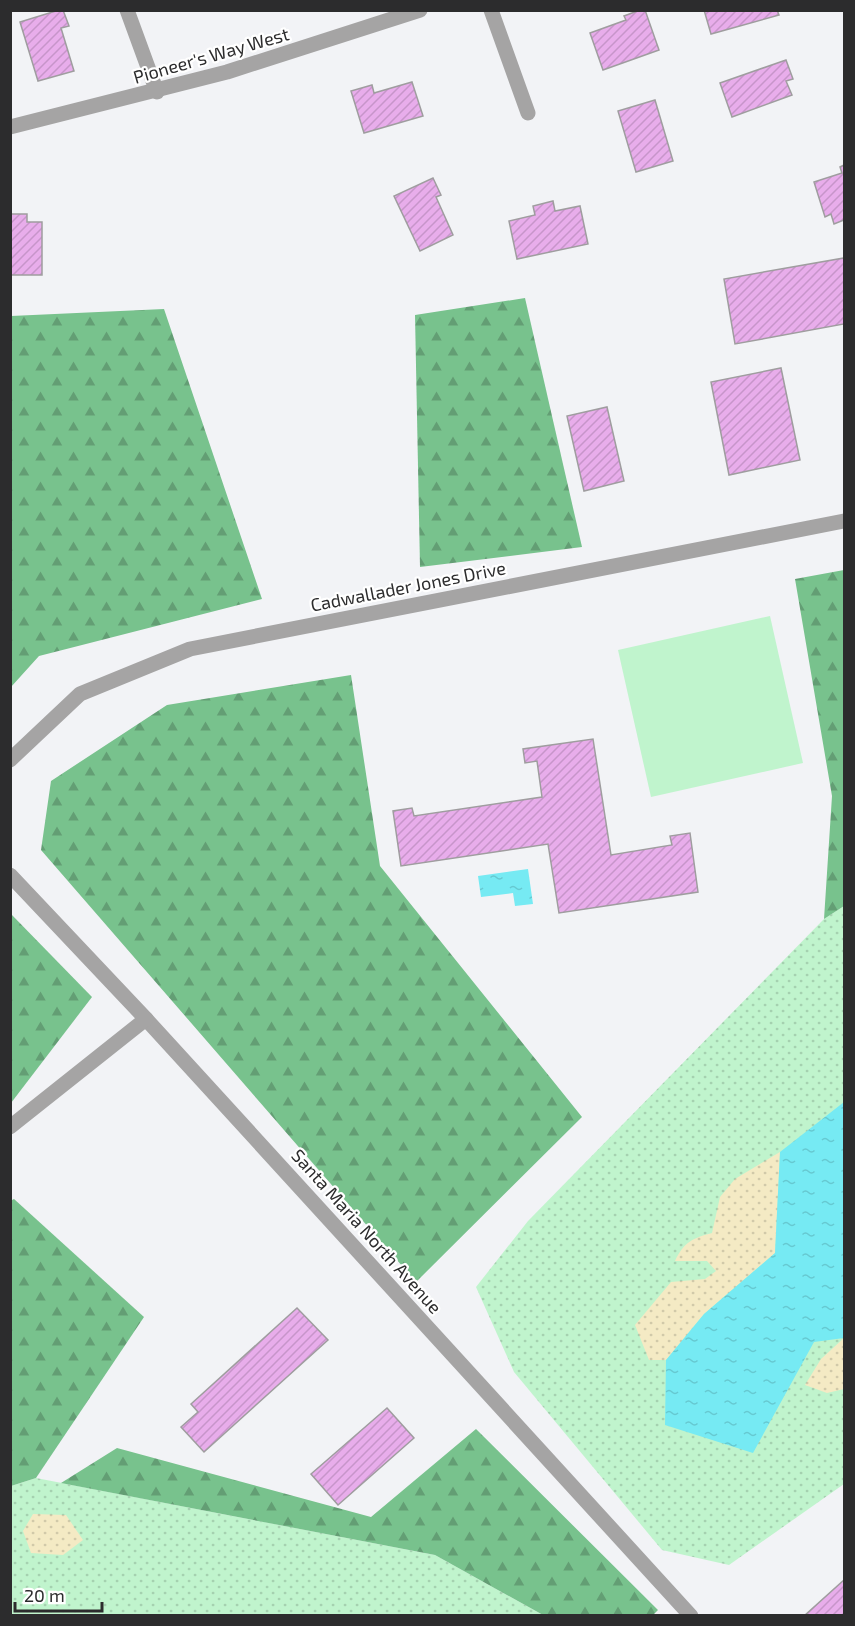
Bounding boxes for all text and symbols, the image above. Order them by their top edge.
street label: Pioneer's Way West [131,22,292,88]
street label: Cadwallader Jones Drive [308,556,508,616]
street label: Santa Maria North Avenue [287,1144,447,1318]
scale bar [15,1575,102,1613]
text: 20 m [24,1584,65,1606]

